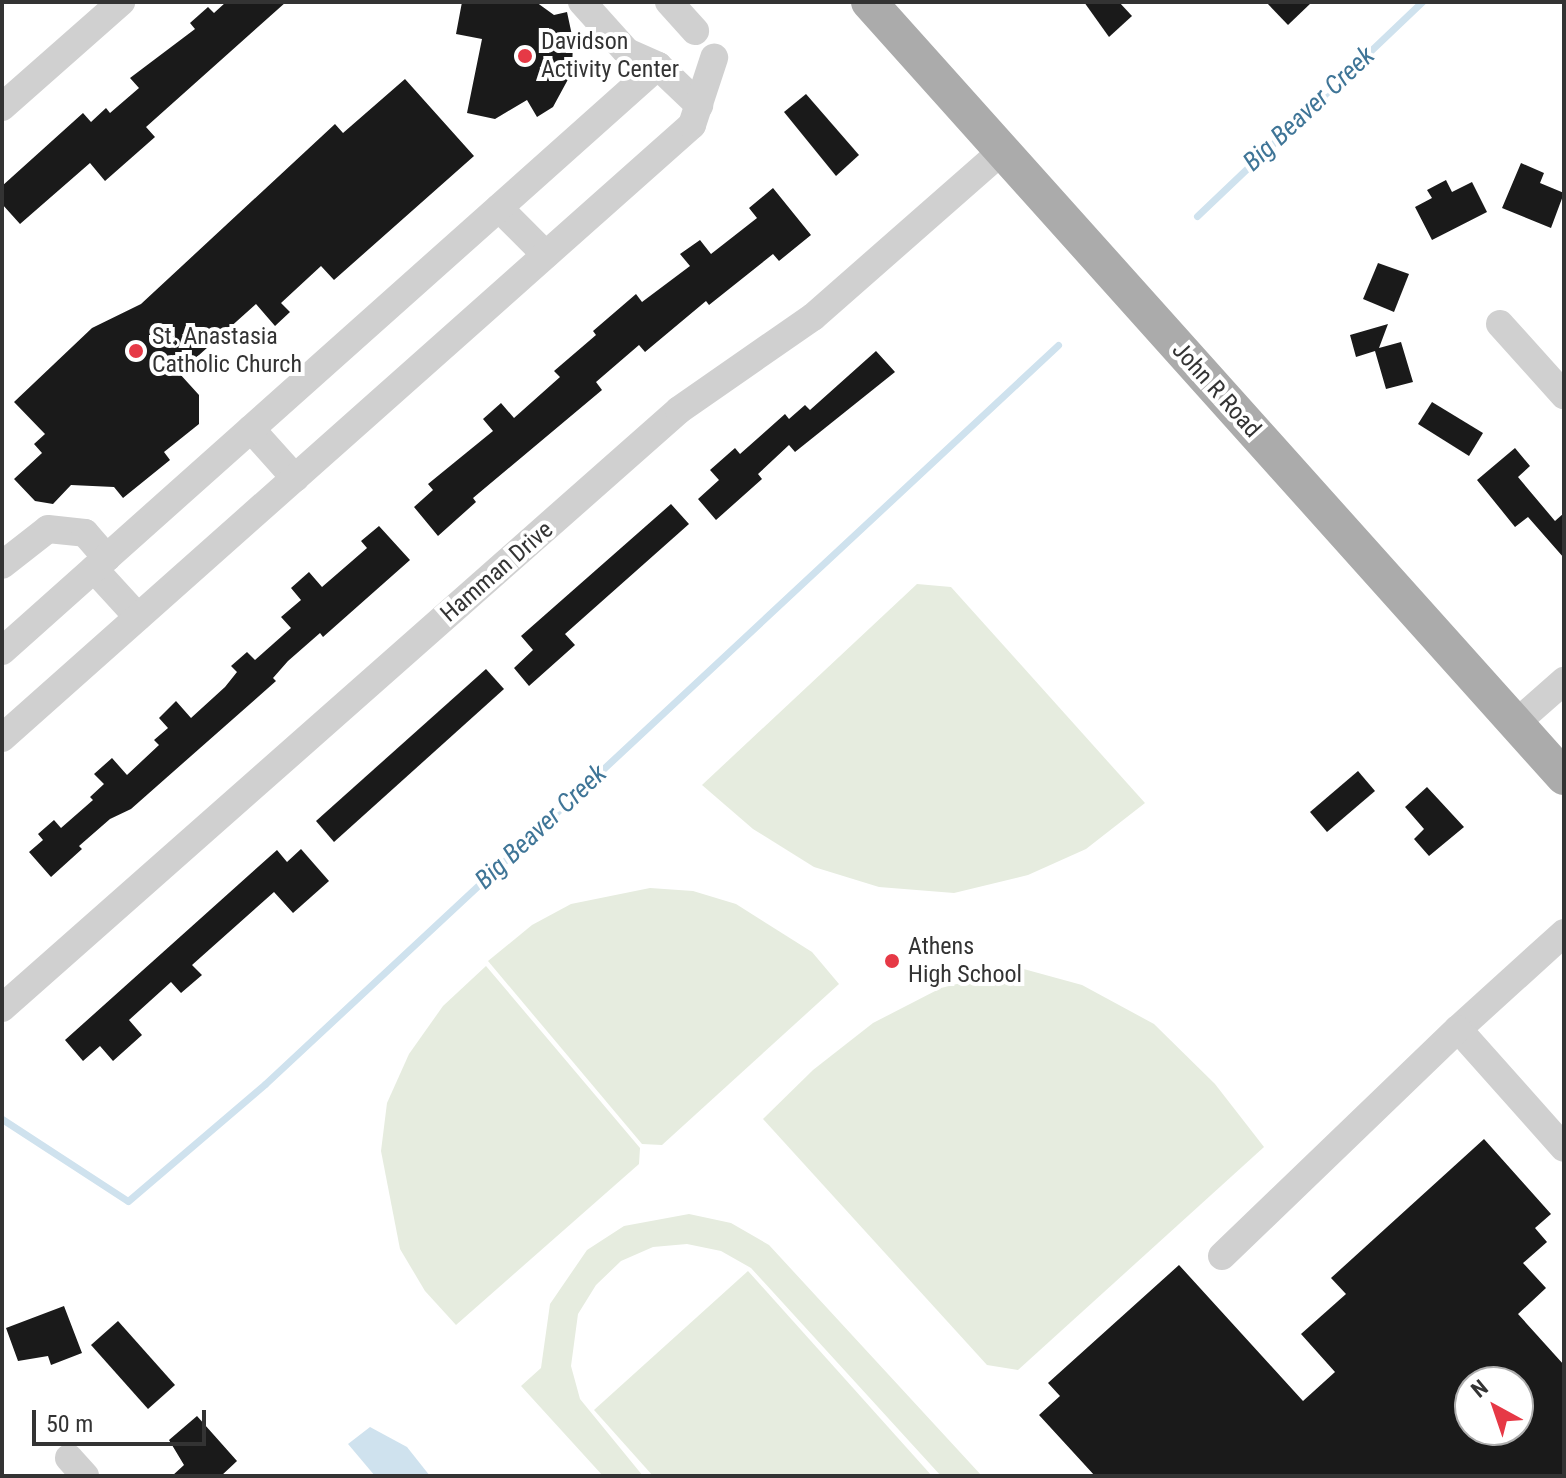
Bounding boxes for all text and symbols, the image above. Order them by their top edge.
place label: Davidson Activity Center [541,28,679,84]
water label: Big Beaver Creek [1237,40,1381,178]
marker: Davidson Activity Center [516,47,534,65]
place label: St. Anastasia Catholic Church [152,323,302,379]
street label: John R Road [1166,336,1266,444]
marker: St. Anastasia Catholic Church [127,342,145,360]
street label: Hamman Drive [435,516,559,628]
water label: Big Beaver Creek [469,758,613,896]
place label: Athens High School [908,933,1022,989]
marker: Athens High School [883,952,901,970]
north arrow [1454,1366,1534,1446]
text: N [1466,1375,1493,1403]
scale bar [36,1394,210,1444]
text: 50 m [46,1410,93,1438]

